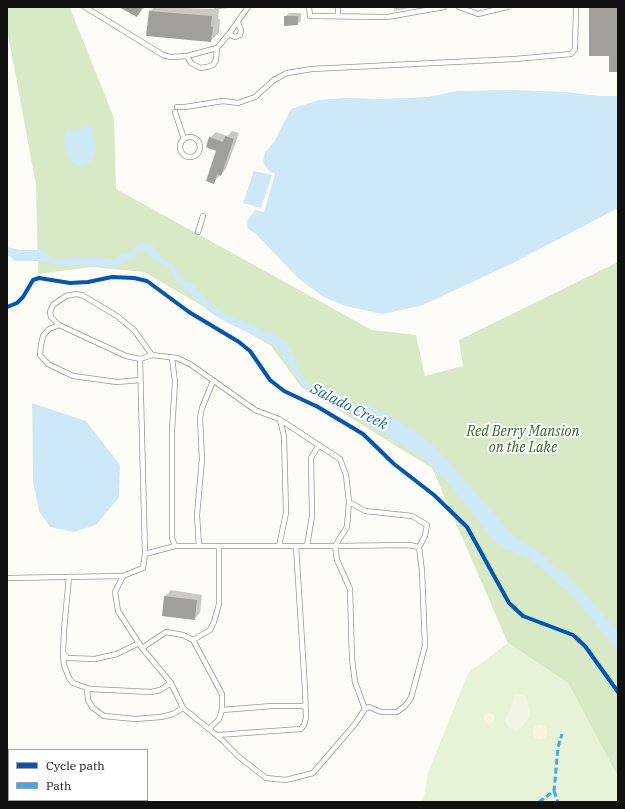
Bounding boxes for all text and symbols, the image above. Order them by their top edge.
water label: Salado Creek [307,380,391,434]
park label: Red Berry Mansion on the Lake [466,424,580,456]
legend [8,749,148,801]
text: Cycle path [46,758,105,773]
text: Path [46,778,71,793]

